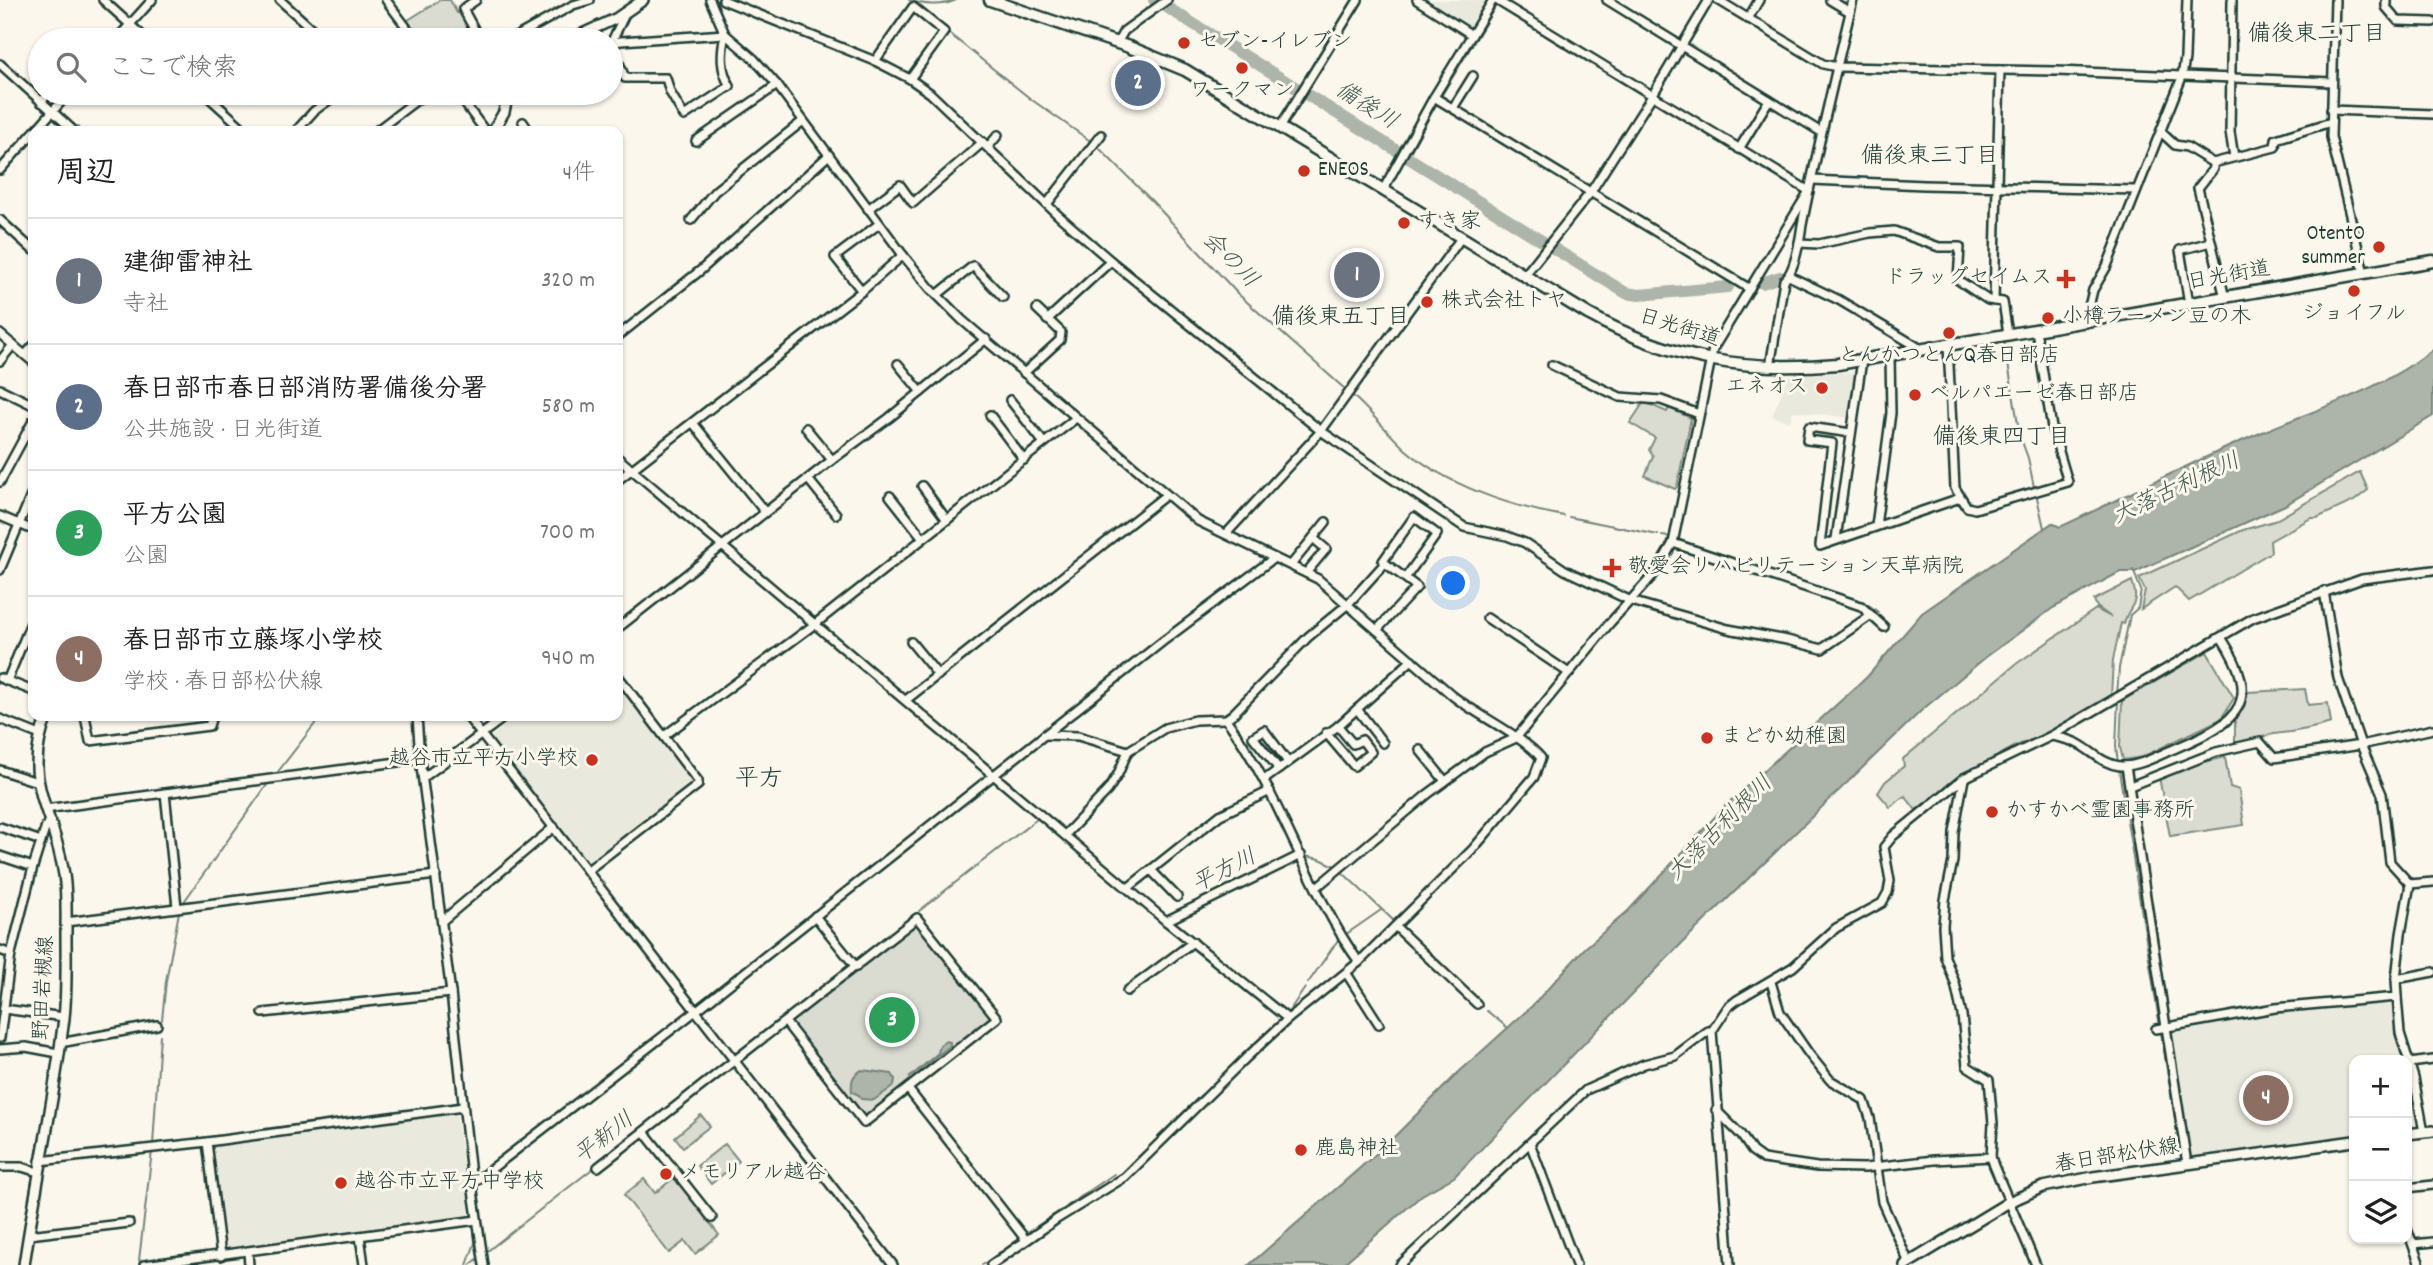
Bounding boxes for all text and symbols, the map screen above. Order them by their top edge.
district label: 備後東二丁目 [2248,19,2386,52]
search box [28,28,623,105]
place label: セブン-イレブン [1198,28,1352,58]
marker: セブン-イレブン [1176,35,1192,51]
icon: search [52,48,90,86]
text: ここで検索 [108,51,238,88]
pin: 2 [1115,57,1161,109]
marker: ワークマン [1234,60,1250,76]
water label: 備後川 [1328,75,1404,139]
place label: ワークマン [1190,77,1295,107]
district label: 備後東三丁目 [1861,141,1999,174]
text: 周辺 [56,154,116,197]
place label: ENEOS [1318,156,1369,186]
text: 4件 [562,158,595,191]
marker: ENEOS [1296,163,1312,179]
place label: すき家 [1418,208,1481,238]
marker: すき家 [1396,215,1412,231]
place label: OtentO summer [2301,220,2365,274]
water label: 会の川 [1193,225,1265,297]
marker: OtentO summer [2371,239,2387,255]
text: 建御雷神社 [123,246,253,283]
pin: 1 [1334,249,1380,301]
street label: 日光街道 [2185,255,2273,299]
place label: ドラッグセイムス [1885,264,2052,294]
text: 1 [76,265,82,298]
text: 320 m [541,265,595,298]
marker: ドラッグセイムス [2058,271,2074,287]
marker: ジョイフル [2346,283,2362,299]
place label: 株式会社トヤ [1441,287,1567,317]
text: 寺社 [123,289,169,322]
marker: 株式会社トヤ [1419,294,1435,310]
place label: ジョイフル [2302,300,2406,330]
district label: 備後東五丁目 [1272,302,1410,335]
street label: 日光街道 [1634,302,1724,356]
place label: 小樽ラーメン豆の木 [2062,303,2251,333]
marker: 小樽ラーメン豆の木 [2040,310,2056,326]
marker: とんかつとんQ春日部店 [1941,325,1957,341]
place label: とんかつとんQ春日部店 [1838,342,2060,372]
text: 春日部市春日部消防署備後分署 [123,372,487,409]
place label: エネオス [1725,373,1808,403]
marker: エネオス [1814,380,1830,396]
place label: ベルパエーゼ春日部店 [1929,380,2139,410]
marker: ベルパエーゼ春日部店 [1907,387,1923,403]
text: 2 [74,391,84,424]
text: 580 m [542,391,595,424]
text: 公共施設 · 日光街道 [123,415,323,448]
district label: 備後東四丁目 [1933,422,2071,455]
water label: 大落古利根川 [2107,446,2247,534]
text: 平方公園 [123,498,227,535]
text: 3 [74,517,84,550]
text: 700 m [540,517,595,550]
text: 公園 [123,541,169,574]
place label: 敬愛会リハビリテーション天草病院 [1628,553,1964,583]
marker: 敬愛会リハビリテーション天草病院 [1602,558,1622,578]
your location [1436,566,1470,600]
text: 春日部市立藤塚小学校 [123,624,383,661]
text: 4 [74,643,84,676]
text: 940 m [541,643,595,676]
text: 学校 · 春日部松伏線 [123,667,323,700]
place label: まどか幼稚園 [1721,723,1847,753]
marker: まどか幼稚園 [1699,730,1715,746]
place label: 越谷市立平方小学校 [389,745,578,775]
marker: 越谷市立平方小学校 [584,752,600,768]
district label: 平方 [735,763,783,797]
water label: 大落古利根川 [1661,769,1781,889]
place label: かすかべ霊園事務所 [2006,797,2195,827]
marker: かすかべ霊園事務所 [1984,804,2000,820]
water label: 平方川 [1187,842,1263,902]
street label: 野田岩槻線 [27,935,63,1041]
pin: 3 [869,994,915,1046]
map controls [2349,1055,2412,1244]
button: + [2349,1055,2412,1118]
pin: 4 [2243,1072,2289,1124]
water label: 平新川 [568,1105,642,1173]
button: − [2349,1118,2412,1181]
street label: 春日部松伏線 [2052,1132,2182,1182]
place label: 鹿島神社 [1315,1135,1399,1165]
marker: 鹿島神社 [1293,1142,1309,1158]
place label: メモリアル越谷 [680,1159,826,1189]
marker: メモリアル越谷 [658,1166,674,1182]
place label: 越谷市立平方中学校 [355,1168,544,1198]
marker: 越谷市立平方中学校 [333,1175,349,1191]
button: layers [2349,1181,2412,1244]

